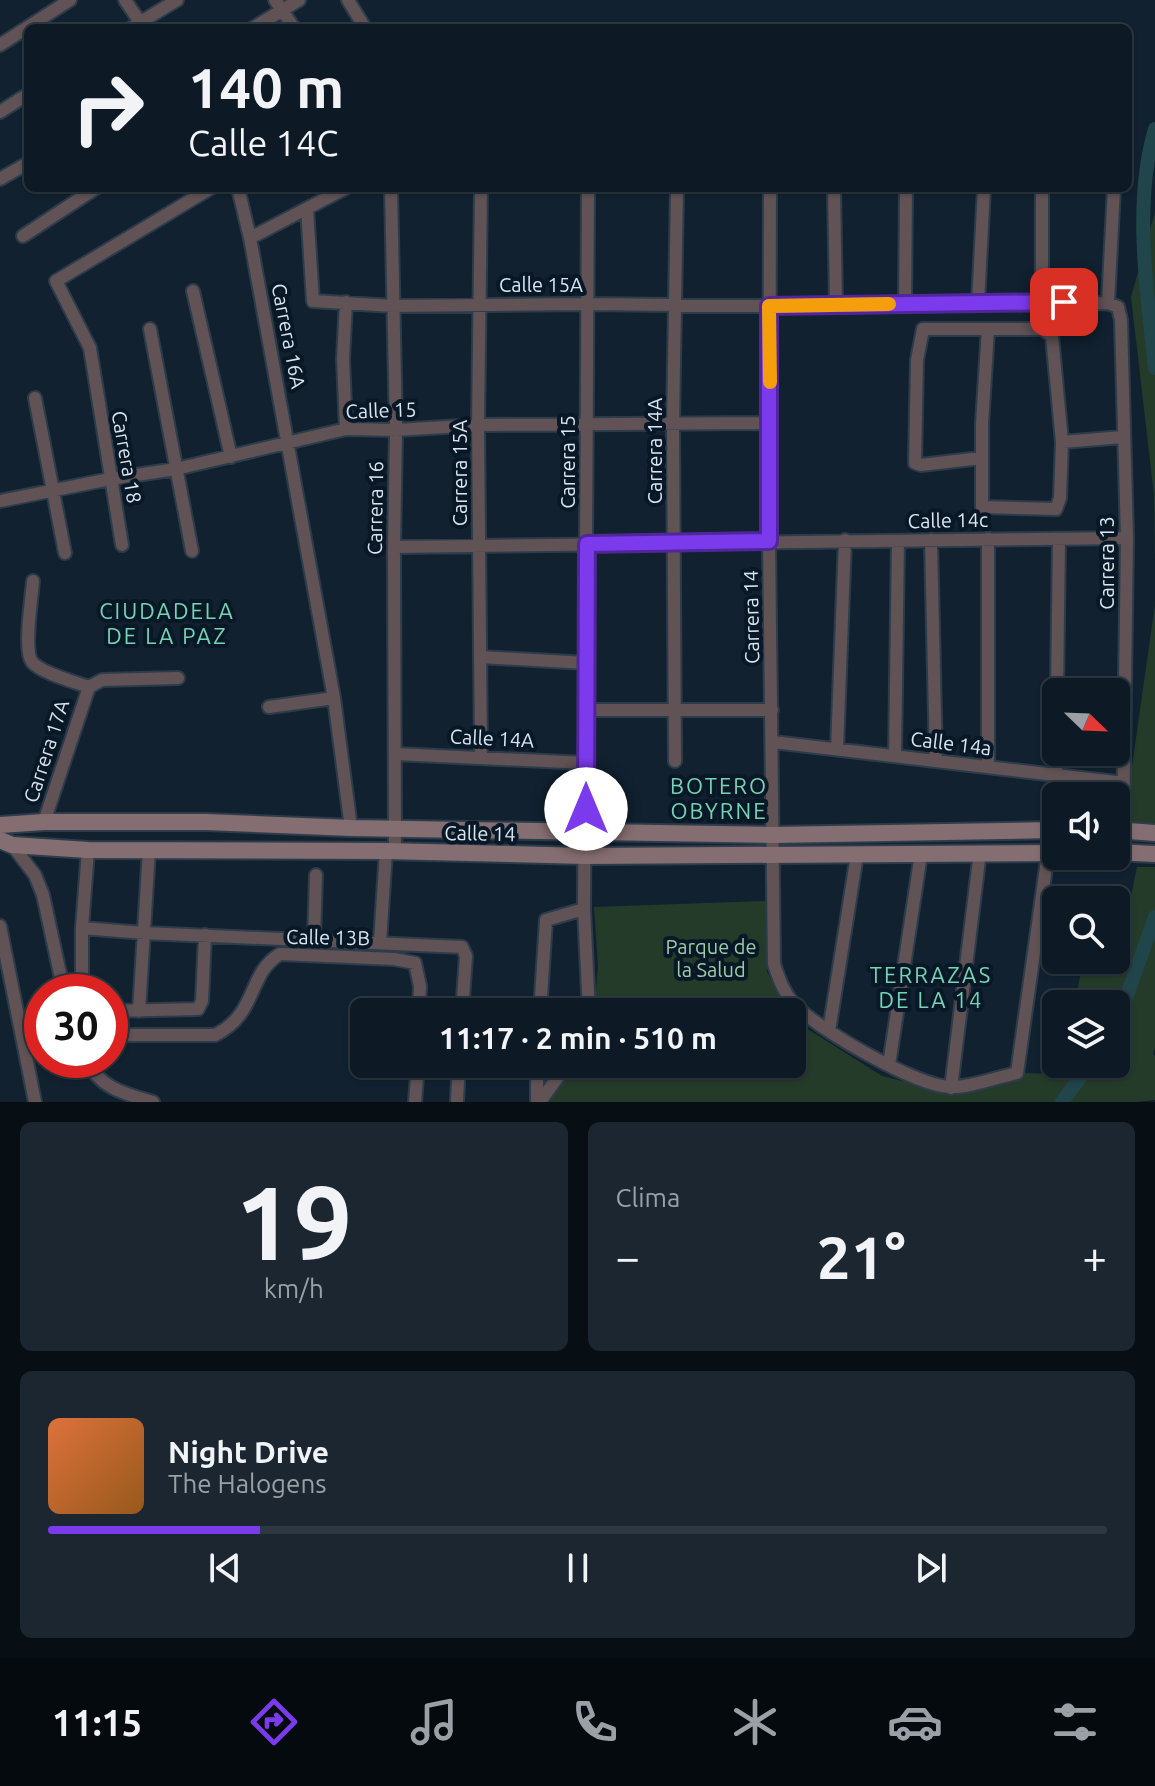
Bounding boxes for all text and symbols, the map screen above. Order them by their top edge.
icon: right [56,56,160,160]
text: 140 m [188,56,344,119]
text: Calle 14C [188,122,338,163]
pin [1030,268,1098,336]
street label: Calle 15A [499,273,583,296]
icon: arrive [1042,280,1086,324]
street label: Carrera 16A [268,281,310,391]
street label: Calle 15 [345,397,417,423]
street label: Carrera 14A [643,398,666,504]
street label: Carrera 18 [108,409,146,505]
street label: Carrera 15 [556,415,579,509]
street label: Carrera 15A [448,420,471,526]
street label: Carrera 16 [363,461,387,555]
street label: Calle 14c [908,508,988,532]
street label: Carrera 13 [1095,516,1118,610]
street label: Carrera 14 [739,570,763,664]
district label: CIUDADELA DE LA PAZ [99,598,235,648]
north arrow [1042,678,1130,766]
map controls [1042,678,1130,1078]
street label: Carrera 17A [19,697,73,805]
street label: Calle 14A [449,724,535,752]
street label: Calle 14a [909,727,993,759]
position arrow [544,767,628,851]
district label: BOTERO OBYRNE [670,773,768,823]
button: sound [1042,782,1130,870]
street label: Calle 14 [444,821,516,845]
button: search [1042,886,1130,974]
street label: Calle 13B [286,925,370,949]
park label: Parque de la Salud [665,935,757,981]
district label: TERRAZAS DE LA 14 [870,962,992,1012]
speed limit sign: 30 [24,974,128,1078]
button: layers [1042,990,1130,1078]
text: 11:17 · 2 min · 510 m [439,1021,717,1055]
text: 19 [235,1163,352,1280]
text: Clima [616,1183,680,1212]
text: 21° [817,1223,906,1290]
text: − [616,1232,640,1281]
text: + [1082,1232,1107,1281]
text: km/h [264,1274,324,1303]
text: Night Drive [168,1435,329,1469]
text: The Halogens [168,1469,327,1498]
icon: previous [203,1546,247,1590]
icon: pause [556,1546,600,1590]
icon: next [909,1546,953,1590]
icon: directions [246,1694,302,1750]
icon: music [406,1694,462,1750]
icon: phone [567,1694,623,1750]
icon: climate [727,1694,783,1750]
icon: car [887,1694,943,1750]
icon: filters [1047,1694,1103,1750]
text: 11:15 [52,1702,142,1743]

